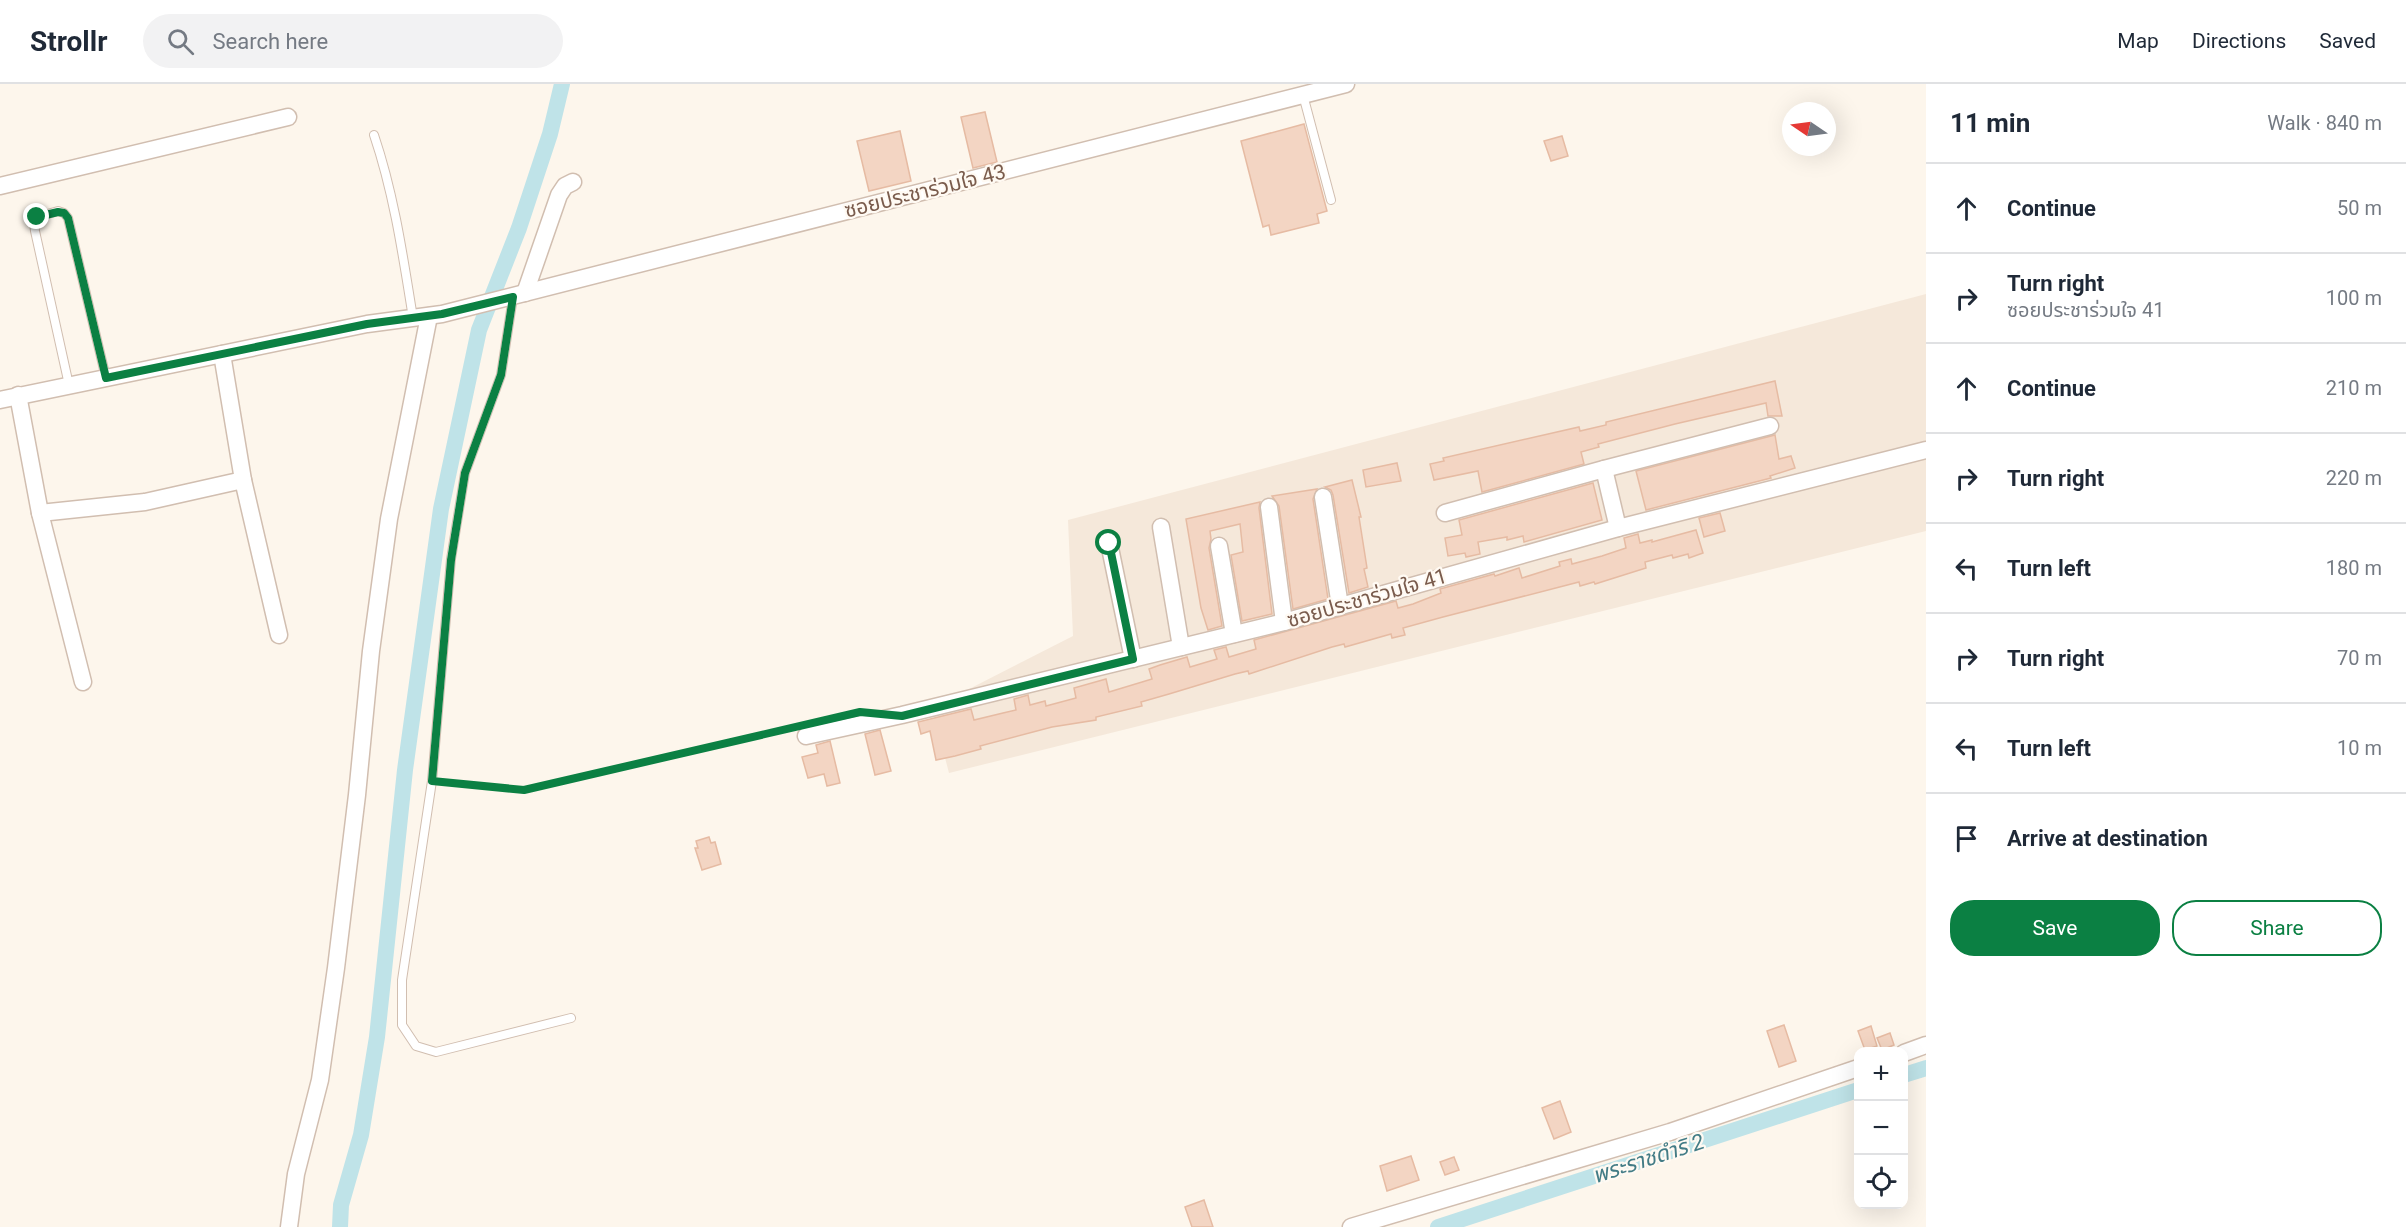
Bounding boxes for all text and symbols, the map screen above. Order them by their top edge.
search box [143,14,563,68]
text: Strollr [30,25,107,58]
icon: search [164,25,197,58]
text: Search here [212,29,328,54]
text: Map [2117,29,2159,53]
text: Directions [2192,29,2286,53]
text: Saved [2319,29,2376,53]
north arrow [1782,102,1836,156]
text: 11 min [1950,108,2030,138]
text: Walk · 840 m [2267,111,2382,135]
street label: ซอยประชาร่วมใจ 43 [842,159,1008,223]
icon: ahead [1950,192,1983,225]
text: Continue [2007,196,2096,221]
text: 50 m [2337,196,2382,220]
route end [23,203,49,229]
text: Turn right [2007,271,2104,296]
icon: right [1950,282,1983,315]
text: 100 m [2326,286,2382,310]
text: ซอยประชาร่วมใจ 41 [2007,298,2164,322]
icon: ahead [1950,372,1983,405]
text: Continue [2007,376,2096,401]
text: 210 m [2326,376,2382,400]
icon: right [1950,462,1983,495]
text: Turn right [2007,466,2104,491]
text: 220 m [2326,466,2382,490]
route start [1095,529,1121,555]
icon: left [1950,552,1983,585]
text: Turn left [2007,556,2091,581]
text: 180 m [2326,556,2382,580]
street label: ซอยประชาร่วมใจ 41 [1284,564,1450,632]
icon: right [1950,642,1983,675]
text: Turn right [2007,646,2104,671]
text: 70 m [2337,646,2382,670]
icon: left [1950,732,1983,765]
text: Turn left [2007,736,2091,761]
text: 10 m [2337,736,2382,760]
icon: arrive [1950,822,1983,855]
text: Arrive at destination [2007,826,2208,851]
button: Save [1950,900,2160,956]
button: Share [2172,900,2382,956]
map controls [1854,1047,1908,1209]
button: + [1854,1047,1908,1101]
button: − [1854,1101,1908,1155]
water label: พระราชดำริ 2 [1589,1129,1707,1188]
button: locate [1854,1155,1908,1209]

